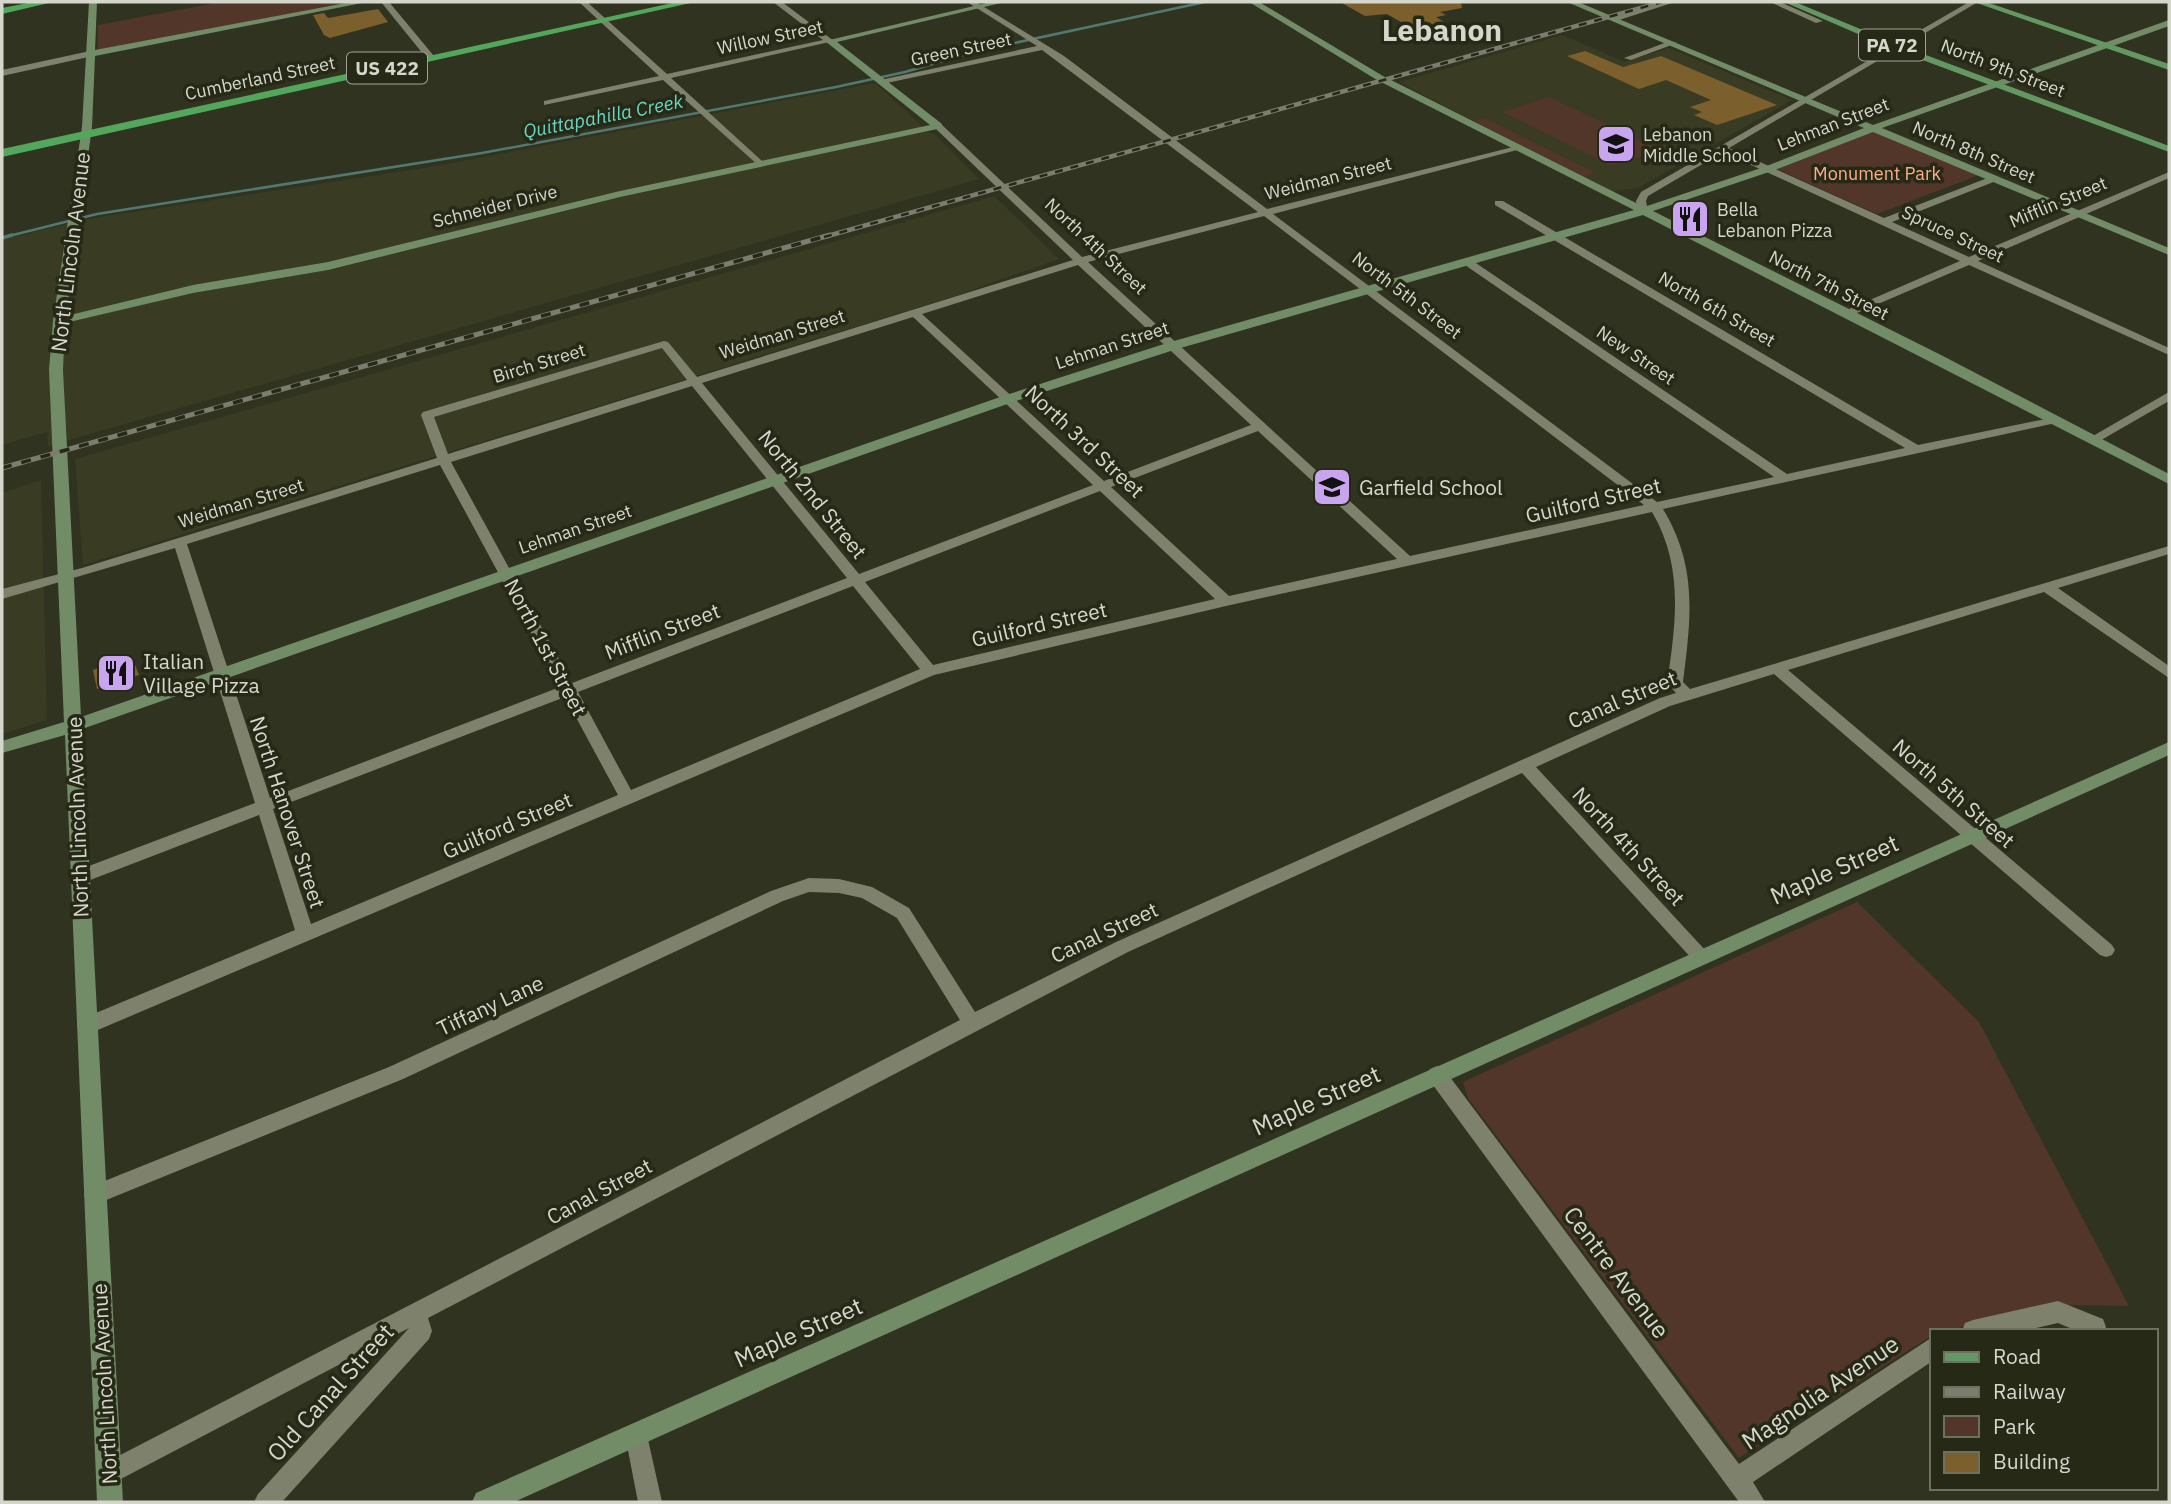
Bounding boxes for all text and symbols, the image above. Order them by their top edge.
district label: Lebanon [1382,10,1502,49]
street label: Willow Street [715,15,825,59]
street label: Green Street [908,27,1014,71]
road number: PA 72 [1859,30,1925,60]
street label: North 9th Street [1938,34,2068,102]
street label: Cumberland Street [183,51,337,105]
road number: US 422 [347,52,427,83]
water label: Quittapahilla Creek [521,89,686,143]
street label: Lehman Street [1774,92,1892,156]
street label: North 8th Street [1909,116,2039,188]
school or university icon: Lebanon Middle School [1595,123,1637,165]
place label: Lebanon Middle School [1643,123,1757,167]
street label: North Lincoln Avenue [44,150,96,354]
street label: Weidman Street [1262,151,1394,205]
park label: Monument Park [1813,162,1941,185]
street label: Mifflin Street [2006,171,2110,233]
street label: Schneider Drive [430,179,560,233]
street label: North 4th Street [1040,193,1152,299]
restaurant icon: Bella Lebanon Pizza [1669,198,1711,240]
place label: Bella Lebanon Pizza [1717,198,1833,242]
street label: Spruce Street [1898,200,2008,268]
street label: North 7th Street [1765,245,1893,325]
street label: North 5th Street [1348,246,1466,344]
street label: North 6th Street [1654,266,1780,352]
street label: Weidman Street [717,304,847,364]
street label: Lehman Street [1052,316,1172,374]
street label: New Street [1592,320,1680,390]
street label: Birch Street [490,338,588,388]
street label: North 3rd Street [1019,378,1151,504]
street label: North 2nd Street [752,424,874,564]
school or university icon: Garfield School [1311,466,1353,508]
street label: Guilford Street [1522,471,1664,529]
street label: Weidman Street [176,473,306,533]
place label: Garfield School [1359,473,1503,501]
street label: Lehman Street [515,499,635,559]
street label: North 1st Street [498,574,594,720]
street label: Guilford Street [968,595,1110,653]
street label: Mifflin Street [600,596,724,666]
place label: Italian Village Pizza [143,647,260,699]
restaurant icon: Italian Village Pizza [95,652,137,694]
street label: Canal Street [1563,664,1681,734]
street label: North Hanover Street [244,712,332,912]
street label: North Lincoln Avenue [59,716,95,918]
street label: North 5th Street [1887,732,2021,854]
street label: North 4th Street [1567,780,1691,912]
street label: Guilford Street [438,785,576,865]
street label: Maple Street [1765,826,1903,912]
street label: Canal Street [1046,895,1162,969]
street label: Tiffany Lane [432,968,548,1042]
street label: Maple Street [1247,1057,1385,1143]
street label: Canal Street [541,1151,657,1231]
street label: Centre Avenue [1557,1199,1677,1345]
street label: North Lincoln Avenue [85,1283,123,1485]
street label: Maple Street [729,1289,867,1375]
street label: Old Canal Street [259,1316,401,1468]
street label: Magnolia Avenue [1735,1328,1905,1456]
legend [1930,1329,2157,1490]
text: Road [1993,1342,2041,1370]
text: Railway [1993,1377,2066,1405]
text: Park [1993,1412,2036,1440]
text: Building [1993,1447,2070,1475]

